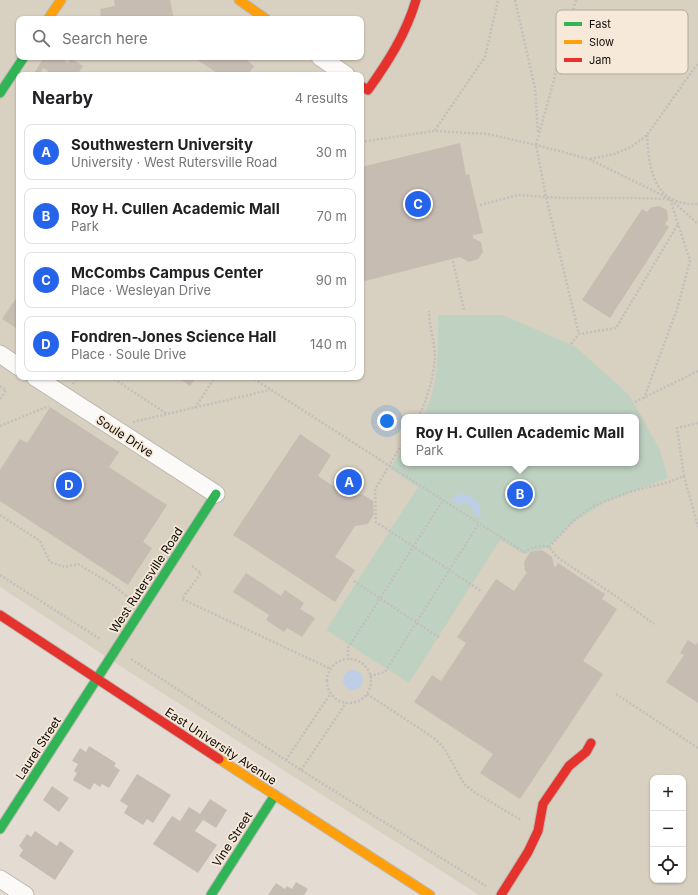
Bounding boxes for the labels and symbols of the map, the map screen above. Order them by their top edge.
legend [556,10,688,74]
text: Fast [589,17,611,31]
text: Slow [589,35,614,49]
text: Jam [589,53,611,67]
pin: C [405,189,431,219]
your location [377,411,397,431]
street label: Soule Drive [94,412,156,460]
pin: A [336,467,362,497]
pin: D [56,470,82,500]
pin: B [507,479,533,509]
street label: West Rutersville Road [106,524,186,636]
street label: East University Avenue [162,704,280,788]
street label: Laurel Street [12,714,64,782]
street label: Vine Street [209,809,255,869]

